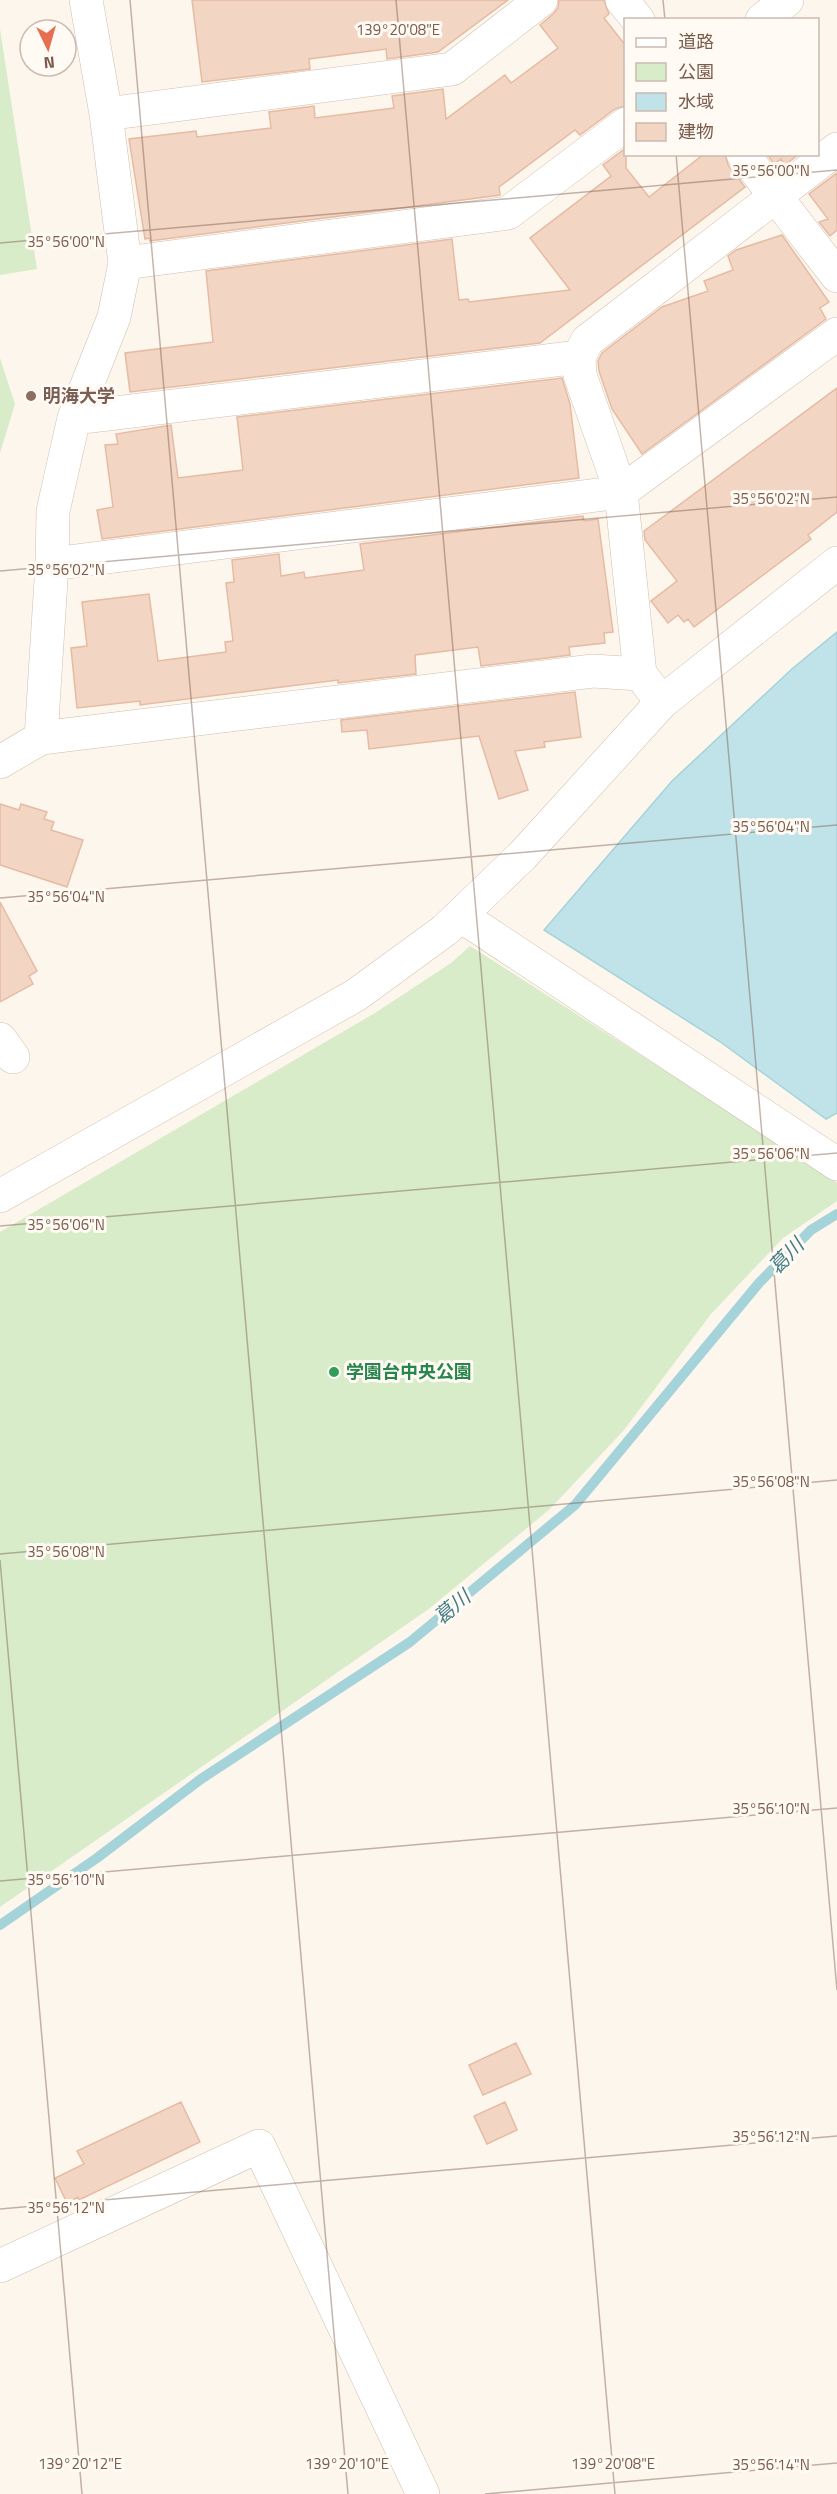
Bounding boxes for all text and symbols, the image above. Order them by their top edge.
north arrow [18,18,78,78]
text: 139°20'08"E [356,18,440,41]
legend [624,18,819,156]
text: 道路 [678,28,714,55]
text: N [43,51,56,75]
text: 公園 [678,58,714,85]
text: 水域 [678,88,714,115]
text: 建物 [678,118,714,145]
text: 35°56'00"N [732,159,810,182]
text: 35°56'00"N [27,230,105,253]
place label: 明海大学 [43,382,115,409]
marker: 明海大学 [24,389,38,403]
text: 35°56'02"N [732,487,810,510]
text: 35°56'02"N [27,558,105,581]
text: 35°56'04"N [732,815,810,838]
text: 35°56'04"N [27,885,105,908]
text: 35°56'06"N [732,1142,810,1165]
text: 35°56'06"N [27,1213,105,1236]
water label: 葛川 [761,1229,812,1281]
place label: 学園台中央公園 [346,1358,472,1385]
marker: 学園台中央公園 [327,1365,341,1379]
text: 35°56'08"N [732,1470,810,1493]
text: 35°56'08"N [27,1540,105,1563]
water label: 葛川 [426,1581,478,1631]
text: 35°56'10"N [732,1797,810,1820]
text: 35°56'10"N [27,1868,105,1891]
text: 35°56'12"N [732,2125,810,2148]
text: 35°56'12"N [27,2196,105,2219]
text: 139°20'12"E [38,2452,122,2475]
text: 139°20'10"E [305,2452,389,2475]
text: 139°20'08"E [571,2452,655,2475]
text: 35°56'14"N [732,2453,810,2476]

